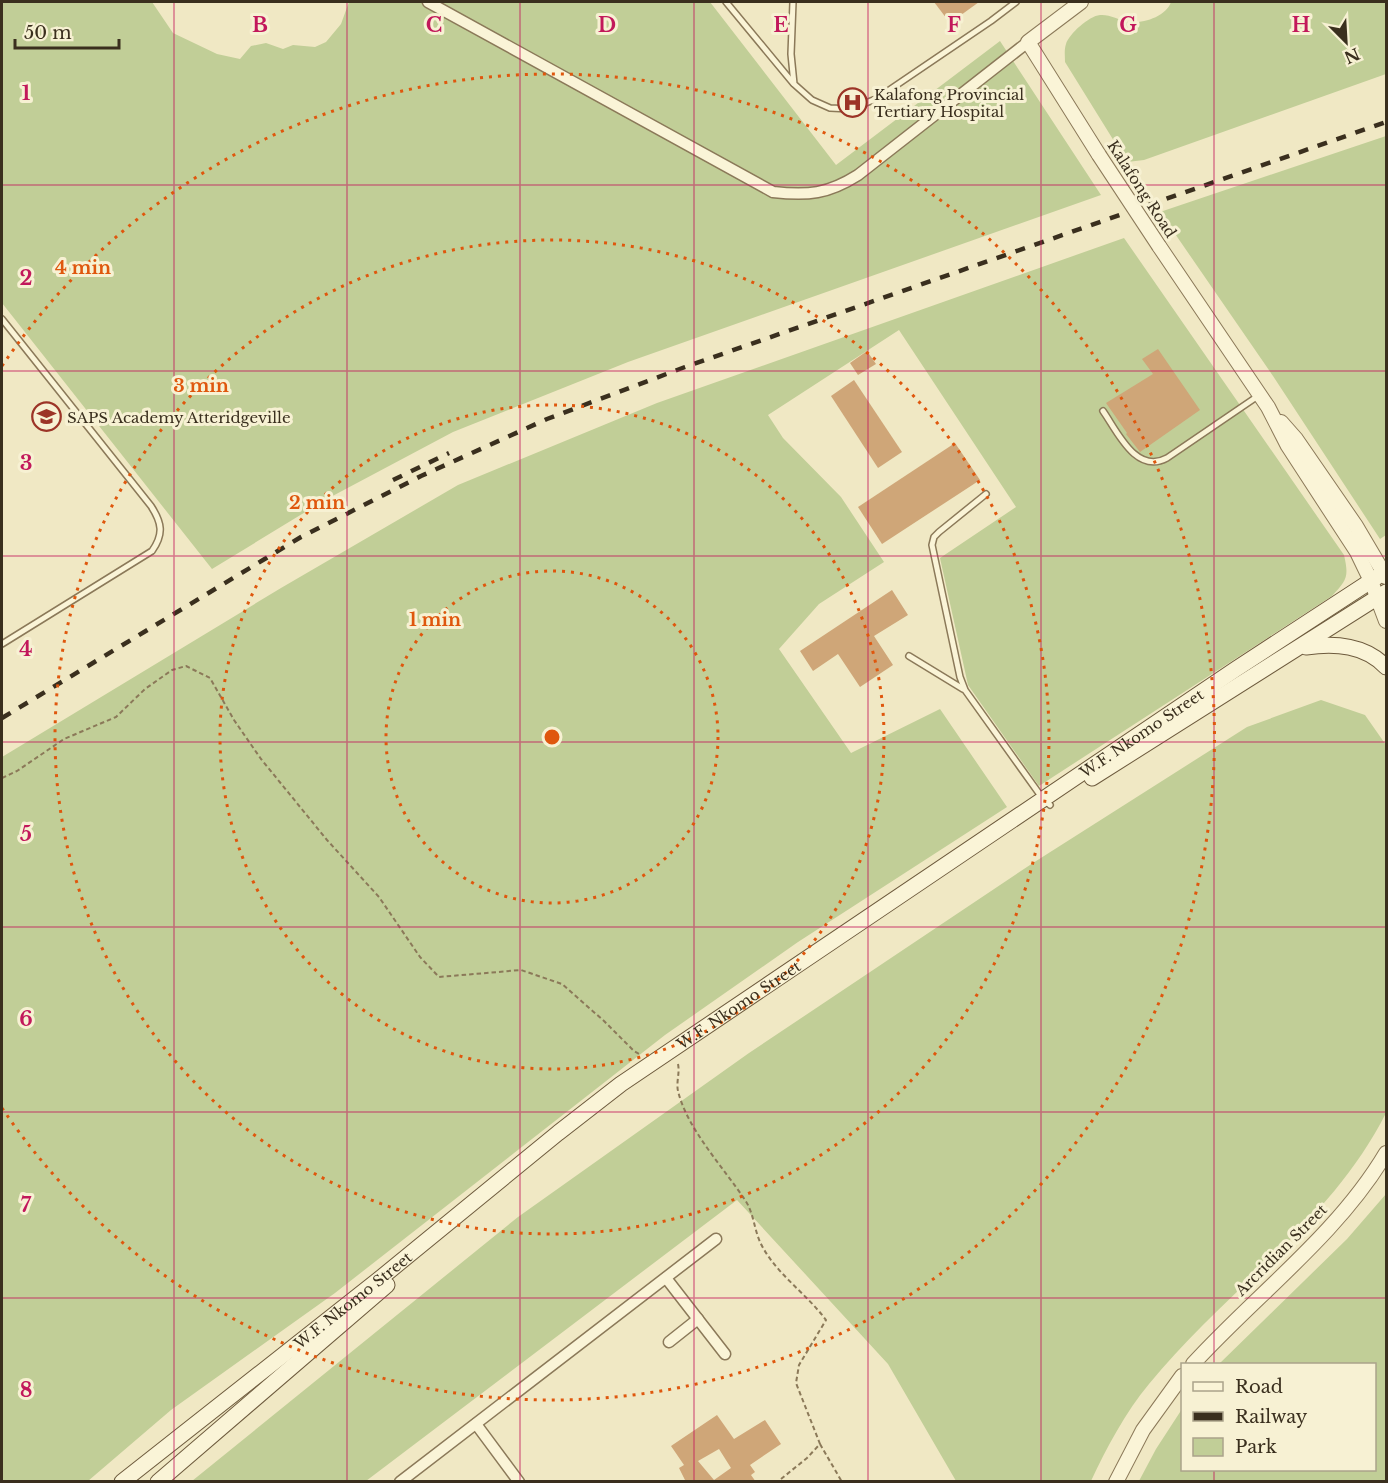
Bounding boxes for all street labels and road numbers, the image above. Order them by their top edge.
street label: Kalafong Road [1103,137,1181,241]
street label: W.F. Nkomo Street [1075,684,1207,782]
street label: W.F. Nkomo Street [672,956,804,1054]
street label: Arcridian Street [1230,1200,1331,1301]
street label: W.F. Nkomo Street [289,1247,416,1353]

